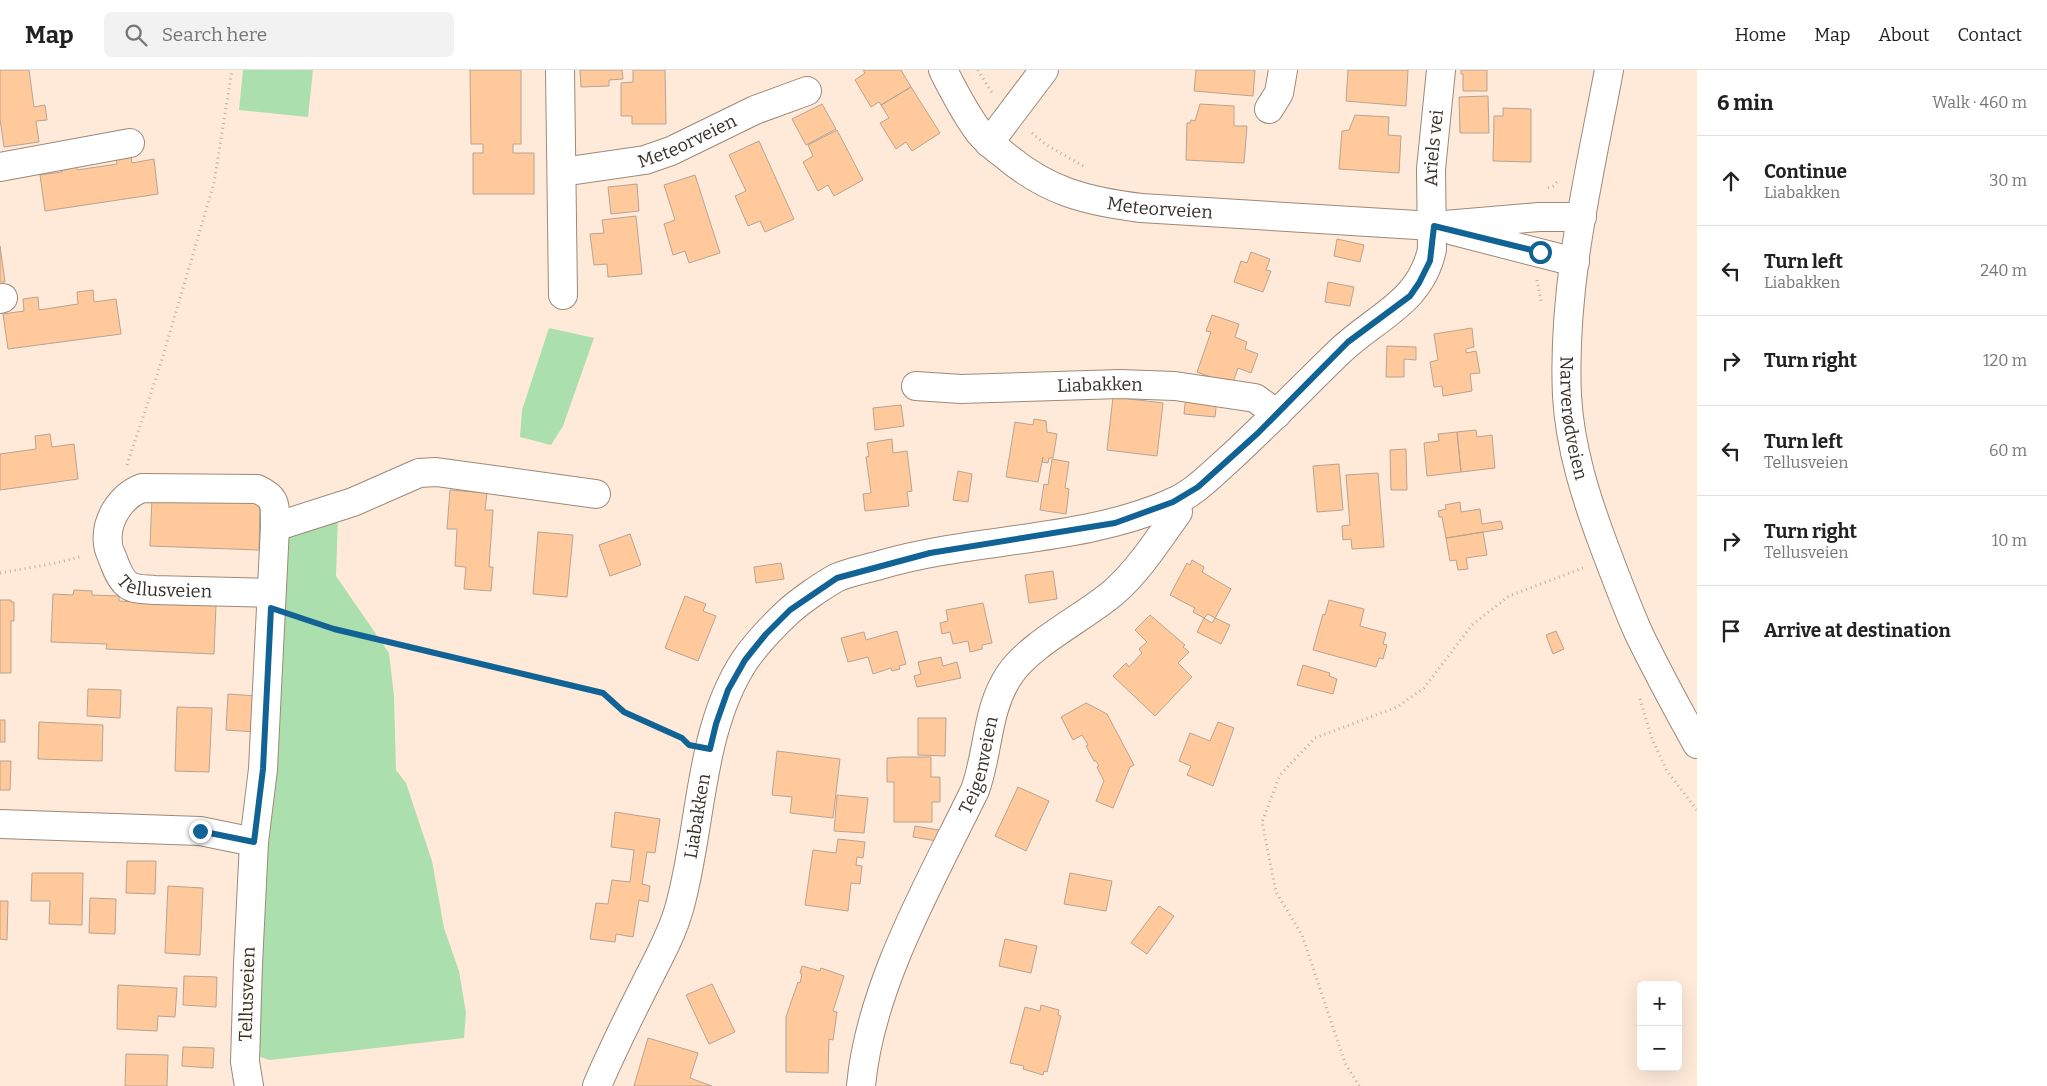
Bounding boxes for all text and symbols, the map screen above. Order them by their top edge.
search box [104,12,454,57]
text: Map [25,21,74,49]
icon: search [122,21,150,49]
text: Search here [162,23,267,46]
text: Home [1735,24,1786,46]
text: Map [1814,24,1850,46]
text: About [1878,24,1929,46]
text: Contact [1957,24,2022,46]
text: 6 min [1717,90,1773,116]
text: Walk · 460 m [1932,93,2027,112]
street label: Meteorveien [635,109,741,173]
street label: Ariels vei [1420,109,1448,187]
text: Continue [1764,160,1847,183]
icon: ahead [1717,167,1745,195]
text: 30 m [1989,171,2027,190]
text: Liabakken [1764,183,1840,202]
street label: Meteorveien [1105,192,1214,223]
route start [1529,241,1552,264]
text: Turn left [1764,250,1843,273]
icon: left [1717,257,1745,285]
text: 240 m [1980,261,2027,280]
text: Liabakken [1764,273,1840,292]
icon: right [1717,347,1745,375]
text: Turn right [1764,349,1857,372]
text: 120 m [1983,351,2027,370]
street label: Narverødveien [1555,356,1593,483]
street label: Liabakken [1057,373,1144,397]
text: Turn left [1764,430,1843,453]
icon: left [1717,437,1745,465]
text: 60 m [1989,441,2027,460]
text: Tellusveien [1764,453,1848,472]
text: Turn right [1764,520,1857,543]
icon: right [1717,527,1745,555]
text: 10 m [1992,531,2027,550]
text: Tellusveien [1764,543,1848,562]
street label: Tellusveien [113,570,213,602]
icon: arrive [1717,617,1745,645]
text: Arrive at destination [1764,619,1951,642]
street label: Teigenveien [954,713,1003,818]
street label: Liabakken [680,771,715,860]
route end [189,820,212,843]
street label: Tellusveien [234,946,260,1042]
map controls [1637,981,1682,1071]
button: + [1637,981,1682,1026]
button: − [1637,1026,1682,1071]

